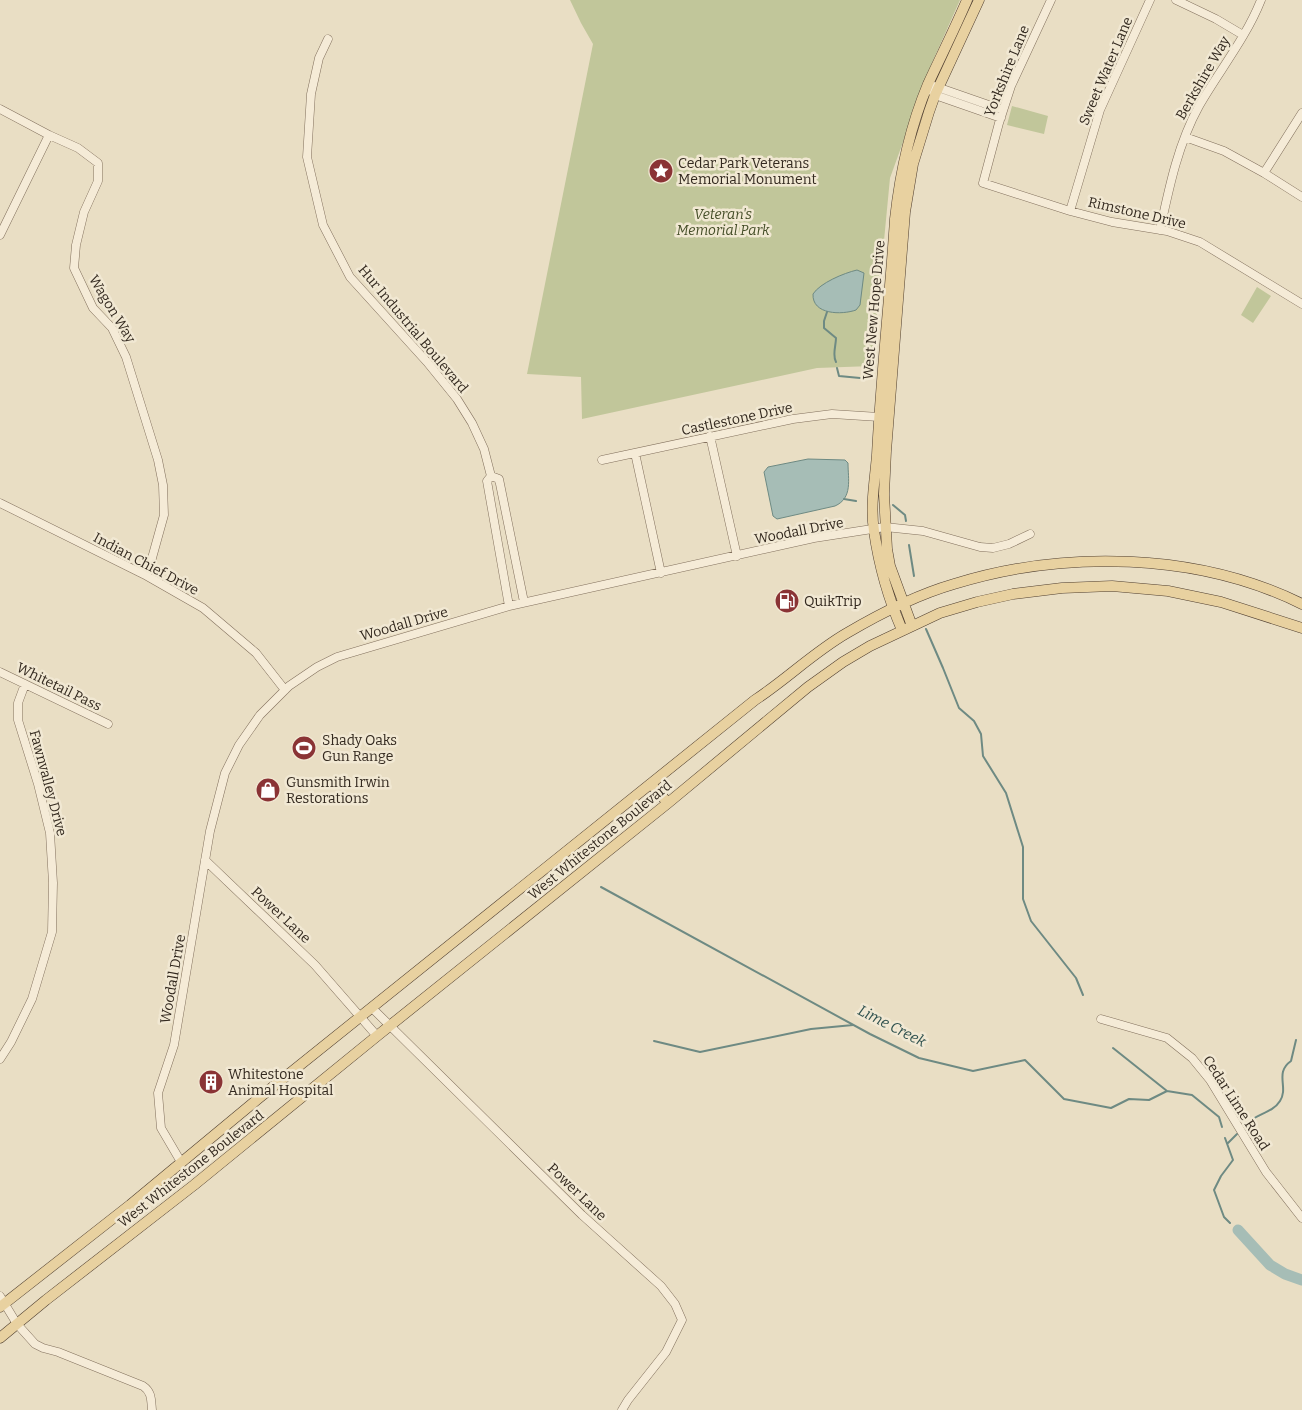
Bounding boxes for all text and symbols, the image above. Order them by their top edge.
street label: Sweet Water Lane [1076,14,1136,128]
street label: Yorkshire Lane [981,23,1033,119]
street label: Berkshire Way [1172,33,1234,123]
place label: Cedar Park Veterans Memorial Monument [678,155,817,188]
place icon: Cedar Park Veterans Memorial Monument [648,158,674,184]
street label: Rimstone Drive [1086,193,1188,233]
park label: Veteran's Memorial Park [676,206,770,239]
street label: West New Hope Drive [859,240,889,380]
street label: Hur Industrial Boulevard [354,262,472,396]
street label: Wagon Way [85,272,139,346]
street label: Castlestone Drive [680,399,794,439]
street label: Woodall Drive [753,514,845,548]
street label: Indian Chief Drive [90,529,202,599]
fuel station icon: QuikTrip [774,588,800,614]
place label: QuikTrip [804,593,862,610]
street label: Woodall Drive [358,603,450,645]
street label: Whitetail Pass [14,659,104,715]
street label: Fawnvalley Drive [26,728,70,838]
place label: Shady Oaks Gun Range [322,732,397,765]
sports icon: Shady Oaks Gun Range [291,735,317,761]
place label: Gunsmith Irwin Restorations [286,774,390,807]
shop icon: Gunsmith Irwin Restorations [255,777,281,803]
street label: West Whitestone Boulevard [525,777,675,903]
street label: Power Lane [248,883,314,947]
street label: Woodall Drive [157,933,189,1025]
water label: Lime Creek [855,1001,930,1051]
street label: Cedar Lime Road [1199,1052,1273,1154]
place label: Whitestone Animal Hospital [228,1066,333,1099]
building icon: Whitestone Animal Hospital [198,1069,224,1095]
street label: West Whitestone Boulevard [115,1107,267,1231]
street label: Power Lane [544,1160,610,1224]

